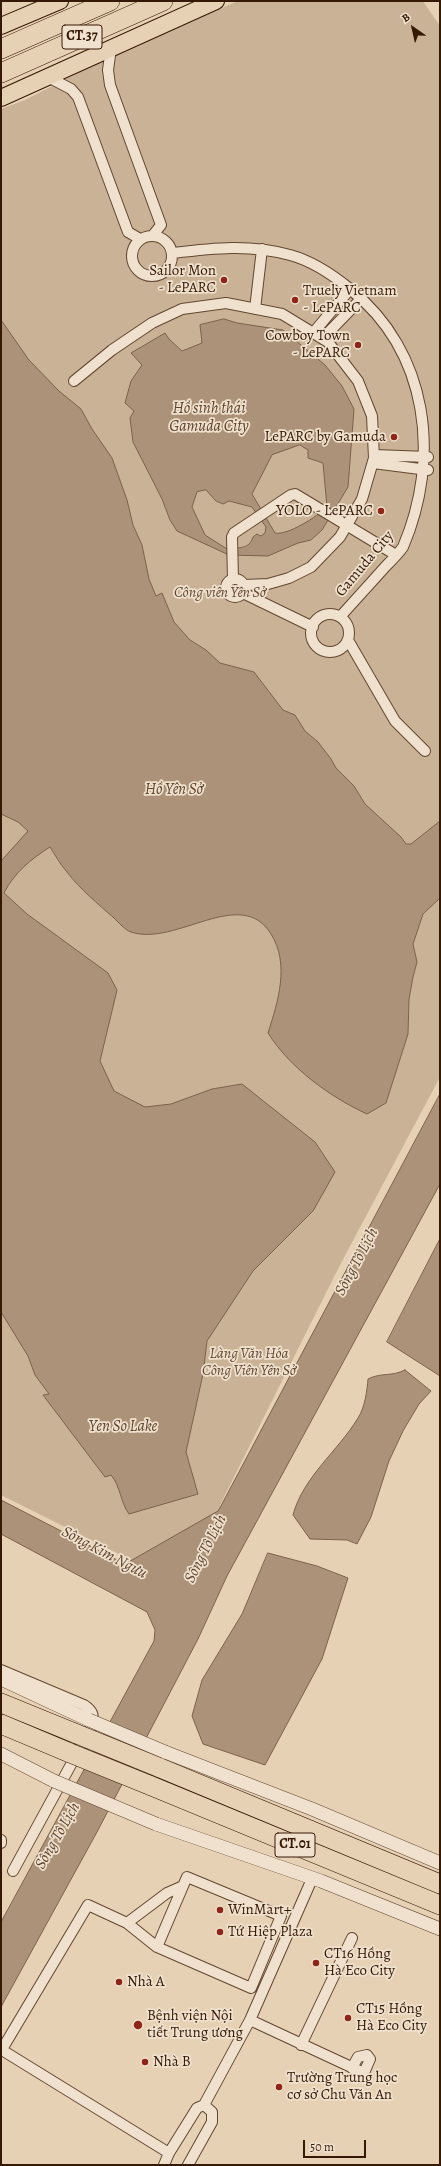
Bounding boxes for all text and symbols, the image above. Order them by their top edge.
north arrow [393,8,433,48]
text: B [399,9,413,26]
road number: CT.37 [62,25,102,49]
place label: Sailor Mon - LePARC [149,262,216,297]
marker: Sailor Mon - LePARC [219,275,229,285]
place label: Truely Vietnam - LePARC [303,282,397,317]
marker: Truely Vietnam - LePARC [290,295,300,305]
place label: Cowboy Town - LePARC [265,327,350,362]
marker: Cowboy Town - LePARC [353,340,363,350]
water label: Hồ sinh thái Gamuda City [169,399,249,437]
place label: LePARC by Gamuda [265,428,386,446]
marker: LePARC by Gamuda [389,432,399,442]
place label: YOLO - LePARC [276,502,373,520]
marker: YOLO - LePARC [376,506,386,516]
street label: Gamuda City [332,527,398,601]
park label: Công viên Yên Sở [174,584,266,602]
water label: Hồ Yên Sở [145,780,203,800]
water label: Sông Tô Lịch [331,1225,383,1299]
park label: Làng Văn Hóa Công Viên Yên Sở [202,1345,296,1380]
water label: Yen So Lake [89,1417,157,1437]
water label: Sông Tô Lịch [181,1512,231,1586]
water label: Sông Kim Ngưu [58,1522,150,1584]
water label: Sông Tô Lịch [31,1799,85,1873]
road number: CT.01 [275,1833,315,1857]
place label: WinMart+ [228,1901,292,1919]
marker: WinMart+ [215,1905,225,1915]
place label: Tứ Hiệp Plaza [228,1923,313,1941]
marker: Tứ Hiệp Plaza [215,1927,225,1937]
place label: CT16 Hồng Hà Eco City [324,1945,395,1980]
marker: CT16 Hồng Hà Eco City [311,1958,321,1968]
place label: Nhà A [127,1973,165,1991]
marker: Nhà A [114,1977,124,1987]
place label: CT15 Hồng Hà Eco City [356,2000,427,2035]
place label: Bệnh viện Nội tiết Trung ương [147,2007,243,2042]
marker: CT15 Hồng Hà Eco City [343,2013,353,2023]
marker: Bệnh viện Nội tiết Trung ương [132,2019,144,2031]
place label: Nhà B [153,2053,191,2071]
marker: Nhà B [140,2057,150,2067]
place label: Trường Trung học cơ sở Chu Văn An [287,2069,397,2104]
marker: Trường Trung học cơ sở Chu Văn An [274,2082,284,2092]
scale bar [305,2132,368,2158]
text: 50 m [310,2139,334,2155]

